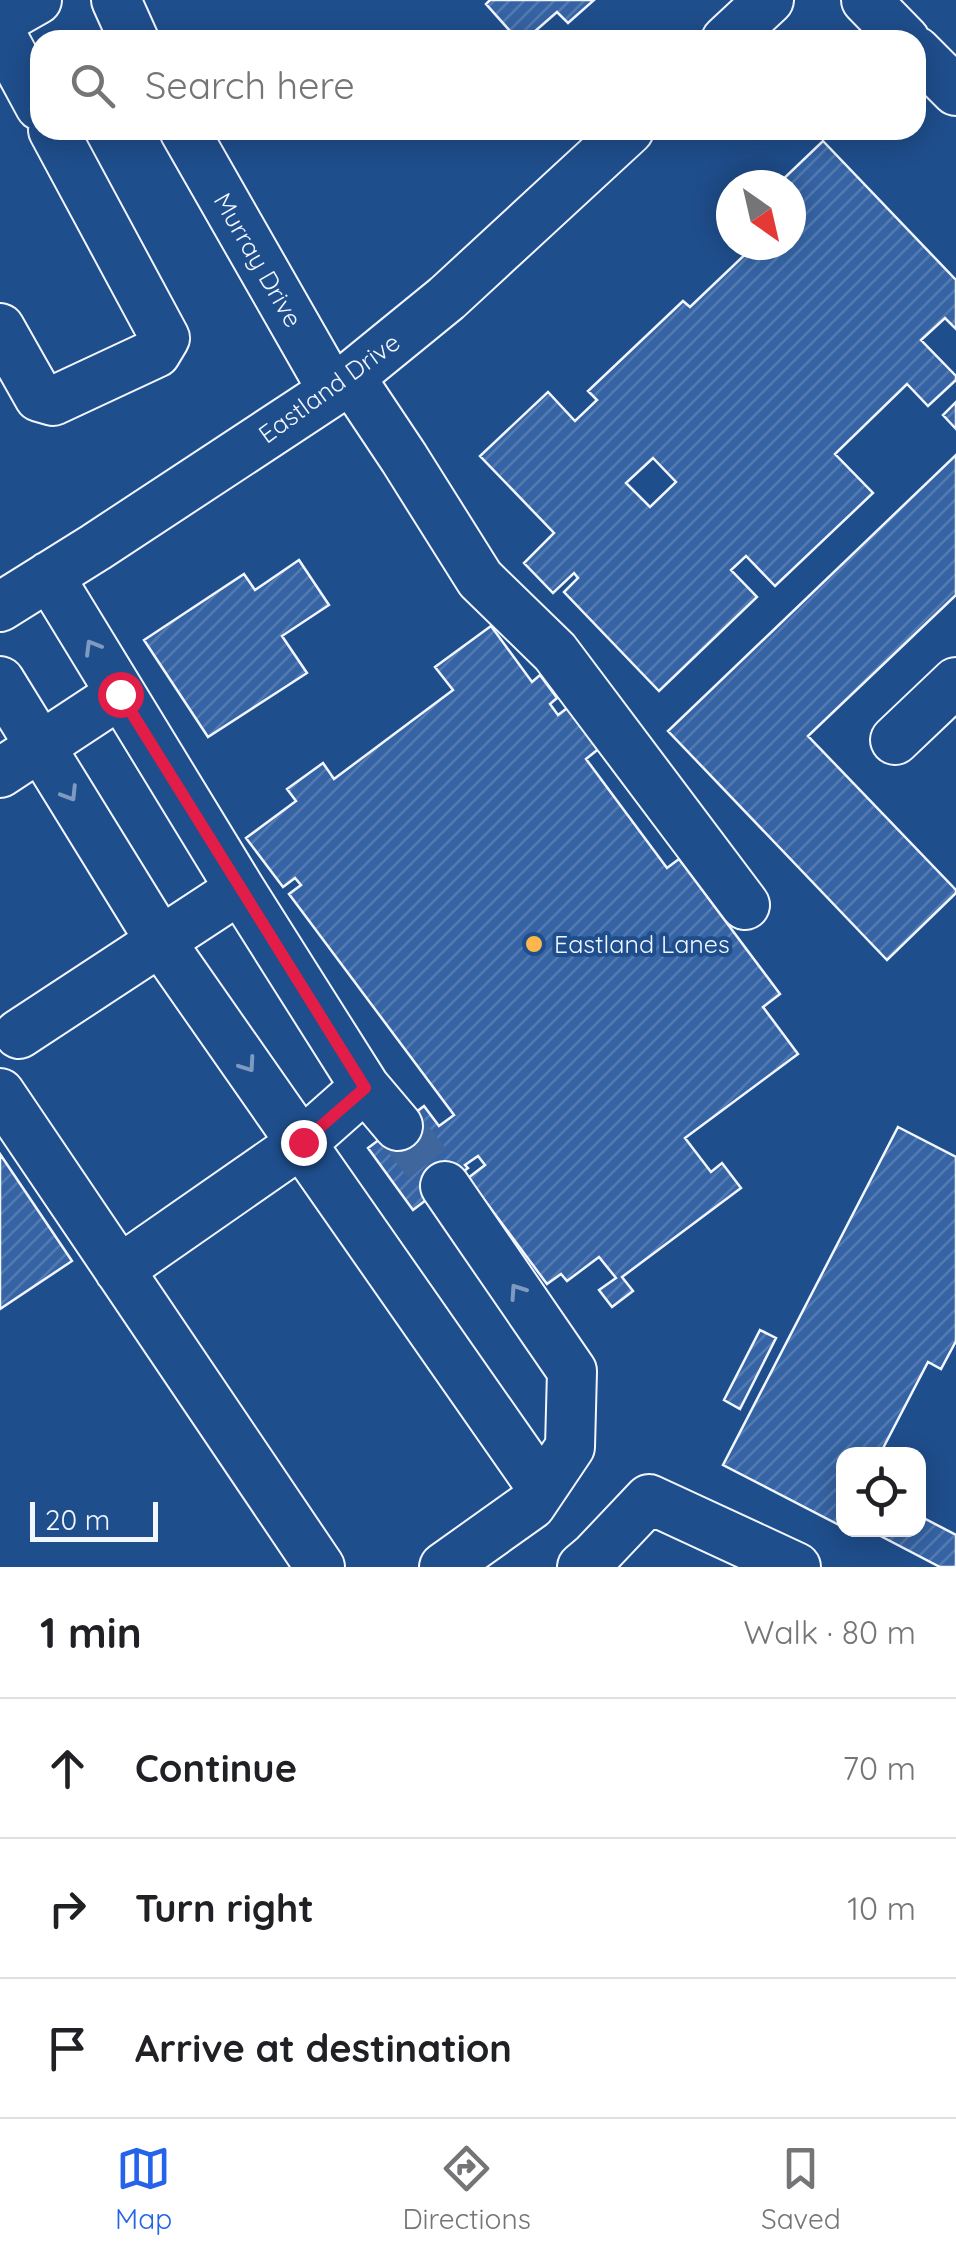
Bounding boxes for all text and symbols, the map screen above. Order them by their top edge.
search box [30,30,926,140]
icon: search [65,58,120,113]
text: Search here [145,61,355,109]
north arrow [716,170,806,260]
street label: Murray Drive [207,187,309,333]
street label: Eastland Drive [252,326,405,449]
one-way arrow [85,640,104,658]
route start [98,672,144,718]
one-way arrow [58,783,77,801]
place label: Eastland Lanes [554,928,730,959]
marker: Eastland Lanes [523,933,545,955]
one-way arrow [236,1054,254,1073]
route end [281,1120,327,1166]
one-way arrow [511,1284,529,1303]
map controls [836,1447,926,1537]
button: locate [836,1447,926,1537]
scale bar [30,1497,158,1542]
text: 20 m [45,1502,110,1537]
text: 1 min [40,1606,142,1659]
text: Walk · 80 m [744,1612,916,1652]
icon: ahead [40,1741,95,1796]
text: Continue [135,1744,297,1792]
text: 70 m [843,1748,916,1788]
icon: right [40,1881,95,1936]
text: Turn right [135,1884,314,1932]
text: 10 m [847,1888,916,1928]
icon: arrive [40,2021,95,2076]
text: Arrive at destination [135,2024,512,2072]
tab: Map [115,2141,172,2236]
tab: Directions [402,2141,531,2236]
tab: Saved [761,2141,841,2236]

